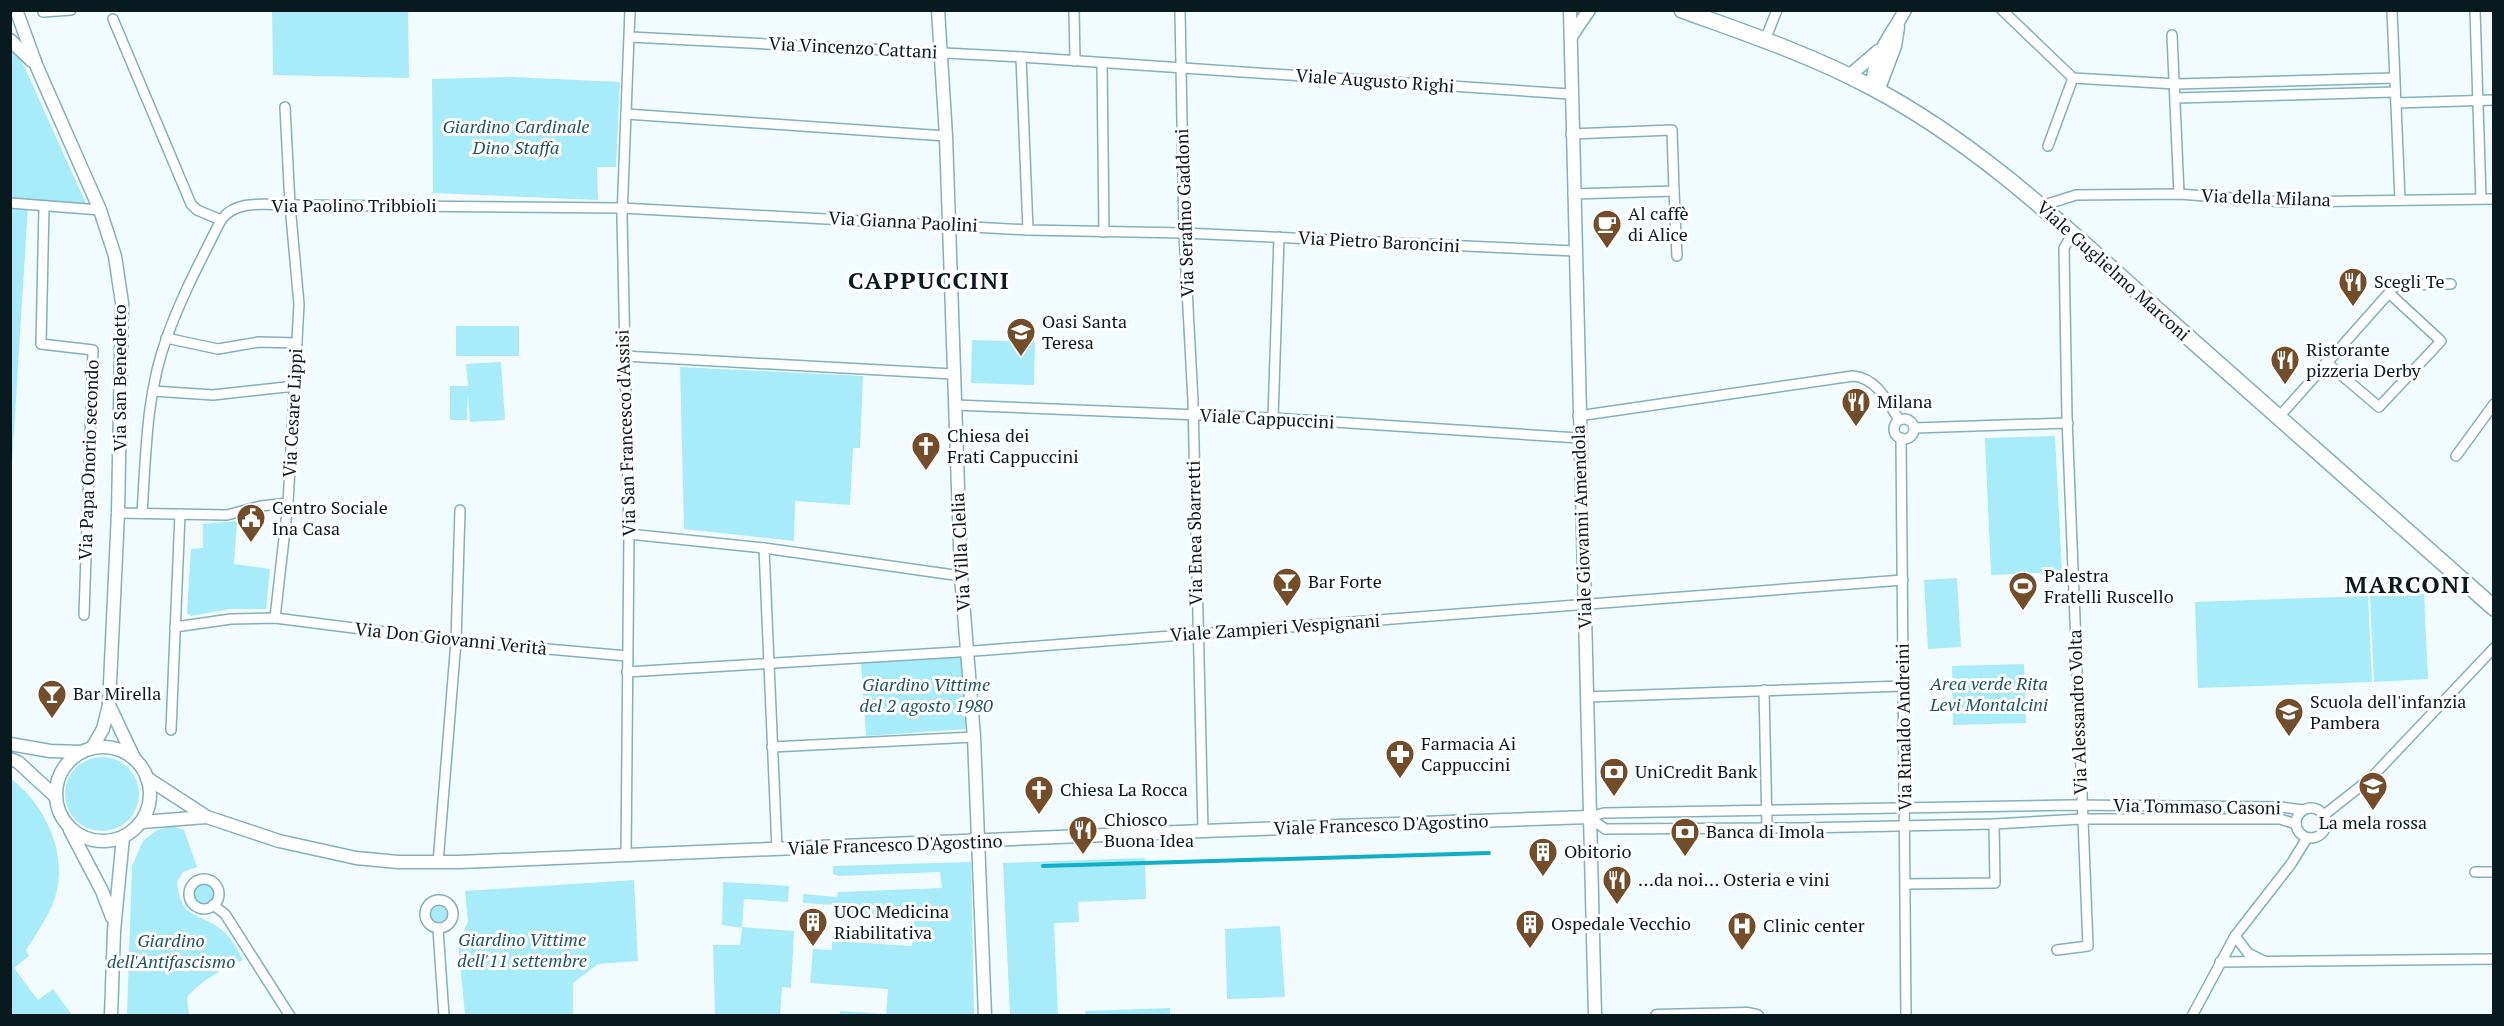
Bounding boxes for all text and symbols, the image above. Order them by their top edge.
street label: Via Vincenzo Cattani [768,31,938,63]
street label: Viale Augusto Righi [1295,62,1455,98]
park label: Giardino Cardinale Dino Staffa [443,114,589,159]
street label: Via Serafino Gaddoni [1169,128,1199,298]
street label: Via della Milana [2201,183,2331,211]
street label: Via Paolino Tribbioli [271,193,437,217]
street label: Viale Guglielmo Marconi [2032,195,2196,346]
place label: Al caffè di Alice [1628,201,1689,246]
street label: Via Gianna Paolini [828,205,978,237]
cafe icon: Al caffè di Alice [1591,208,1623,250]
street label: Via Pietro Baroncini [1298,225,1461,257]
district label: CAPPUCCINI [848,264,1010,296]
restaurant icon: Scegli Te [2337,266,2369,308]
place label: Scegli Te [2374,269,2445,293]
street label: Via San Benedetto [107,304,131,452]
place label: Oasi Santa Teresa [1042,309,1127,354]
school or university icon: Oasi Santa Teresa [1005,316,1037,358]
street label: Via San Francesco d'Assisi [609,329,641,537]
place label: Ristorante pizzeria Derby [2306,337,2422,382]
restaurant icon: Ristorante pizzeria Derby [2269,344,2301,386]
street label: Via Cesare Lippi [277,348,307,478]
street label: Via Papa Onorio secondo [73,359,103,561]
restaurant icon: Milana [1840,386,1872,428]
place label: Milana [1877,389,1932,413]
street label: Viale Cappuccini [1199,402,1335,434]
place label: Chiesa dei Frati Cappuccini [947,423,1079,468]
street label: Viale Giovanni Amendola [1565,425,1597,629]
church icon: Chiesa dei Frati Cappuccini [910,430,942,472]
street label: Via Enea Sbarretti [1181,460,1207,606]
street label: Via Villa Clelia [945,492,975,612]
place label: Centro Sociale Ina Casa [272,495,388,540]
public building icon: Centro Sociale Ina Casa [235,502,267,544]
place label: Palestra Fratelli Ruscello [2044,563,2174,608]
bar icon: Bar Forte [1271,566,1303,608]
district label: MARCONI [2345,568,2471,600]
place label: Bar Forte [1308,569,1382,593]
sports icon: Palestra Fratelli Ruscello [2007,570,2039,612]
street label: Viale Zampieri Vespignani [1169,608,1381,646]
street label: Via Don Giovanni Verità [354,616,548,660]
street label: Via Alessandro Volta [2062,629,2092,795]
street label: Via Rinaldo Andreini [1890,643,1916,811]
park label: Area verde Rita Levi Montalcini [1929,671,2048,716]
park label: Giardino Vittime del 2 agosto 1980 [859,672,993,717]
bar icon: Bar Mirella [36,678,68,720]
place label: Bar Mirella [73,681,161,705]
place label: Scuola dell'infanzia Pambera [2310,689,2466,734]
school or university icon: Scuola dell'infanzia Pambera [2273,696,2305,738]
place label: Farmacia Ai Cappuccini [1421,731,1516,776]
pharmacy icon: Farmacia Ai Cappuccini [1384,738,1416,780]
bank icon: UniCredit Bank [1598,756,1630,798]
place label: UniCredit Bank [1635,759,1758,783]
school or university icon: La mela rossa [2357,770,2389,812]
church icon: Chiesa La Rocca [1023,774,1055,816]
place label: Chiesa La Rocca [1060,777,1188,801]
street label: Via Tommaso Casoni [2113,793,2281,819]
place label: Chiosco Buona Idea [1104,807,1194,852]
street label: Viale Francesco D'Agostino [1273,808,1489,840]
place label: La mela rossa [2319,810,2427,834]
restaurant icon: Chiosco Buona Idea [1067,814,1099,856]
bank icon: Banca di Imola [1669,816,1701,858]
place label: Banca di Imola [1706,819,1825,843]
street label: Viale Francesco D'Agostino [787,828,1003,860]
building icon: Obitorio [1527,836,1559,878]
place label: Obitorio [1564,839,1632,863]
restaurant icon: …da noi… Osteria e vini [1601,864,1633,906]
place label: …da noi… Osteria e vini [1638,867,1830,891]
place label: UOC Medicina Riabilitativa [834,899,949,944]
building icon: UOC Medicina Riabilitativa [797,906,829,948]
building icon: Ospedale Vecchio [1514,908,1546,950]
hospital icon: Clinic center [1726,910,1758,952]
place label: Ospedale Vecchio [1551,911,1691,935]
place label: Clinic center [1763,913,1865,937]
park label: Giardino Vittime dell'11 settembre [457,927,587,972]
park label: Giardino dell'Antifascismo [107,928,235,973]

